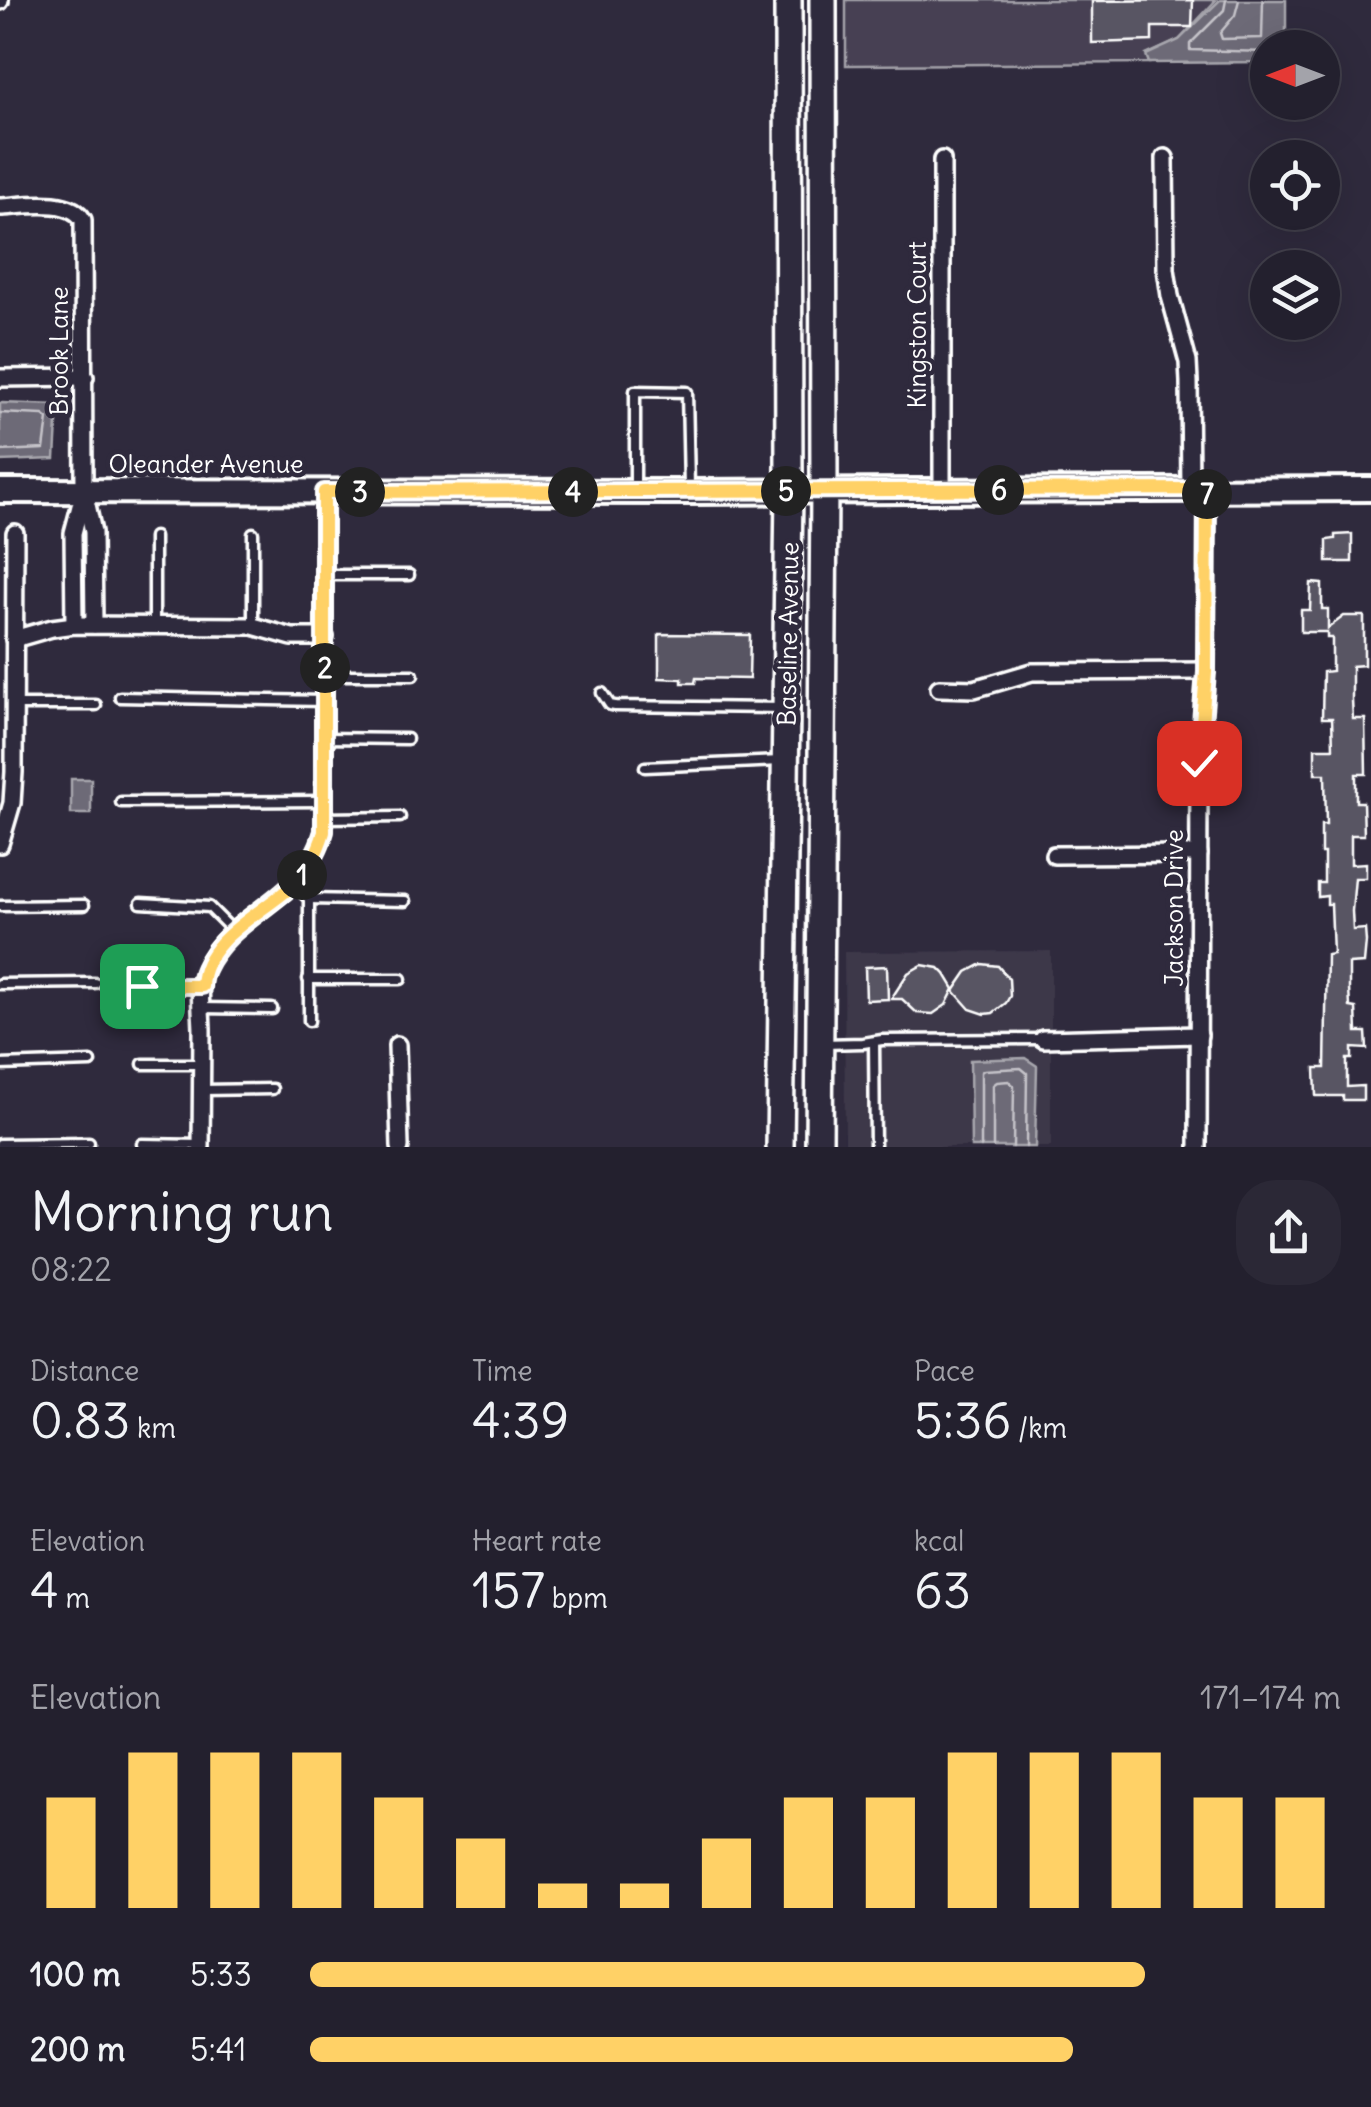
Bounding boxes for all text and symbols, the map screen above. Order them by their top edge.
north arrow [1250,30,1340,120]
map controls [1250,30,1340,340]
button: locate [1250,140,1340,230]
street label: Kingston Court [901,241,933,409]
button: layers [1250,250,1340,340]
street label: Brook Lane [43,287,75,415]
street label: Oleander Avenue [108,448,304,480]
pin: 6 [974,465,1024,515]
pin: 5 [761,466,811,516]
pin: 3 [335,467,385,517]
pin: 4 [548,467,598,517]
pin: 7 [1182,469,1232,519]
text: 6 [991,472,1007,508]
text: 5 [778,473,794,509]
text: 3 [352,474,368,510]
text: 4 [565,474,581,510]
text: 7 [1200,476,1214,512]
street label: Baseline Avenue [770,542,806,726]
pin: 2 [300,643,350,693]
text: 2 [317,650,333,686]
pin [1157,721,1242,806]
icon: check [1172,736,1227,791]
street label: Jackson Drive [1158,829,1190,987]
pin: 1 [277,850,327,900]
text: 1 [296,857,308,893]
pin [100,944,185,1029]
icon: arrive [115,959,170,1014]
text: Morning run [30,1177,334,1246]
button: share [1236,1180,1341,1285]
text: 08:22 [30,1249,112,1290]
text: Distance [30,1353,139,1389]
text: Time [472,1353,533,1389]
text: Pace [914,1353,975,1389]
text: 0.83 [30,1389,130,1452]
text: 4:39 [472,1389,569,1452]
text: 5:36 [914,1389,1011,1452]
text: km [130,1410,176,1446]
text: /km [1011,1410,1067,1446]
text: Elevation [30,1523,145,1559]
text: Heart rate [472,1523,602,1559]
text: kcal [914,1523,964,1559]
text: 4 [30,1559,59,1622]
text: 157 [472,1559,545,1622]
text: 63 [914,1559,971,1622]
text: m [59,1580,90,1616]
text: bpm [545,1580,608,1616]
text: Elevation [30,1677,161,1718]
text: 171–174 m [1200,1677,1341,1718]
text: 100 m [30,1954,121,1995]
text: 5:33 [190,1954,252,1995]
text: 200 m [30,2029,125,2070]
text: 5:41 [190,2029,247,2070]

